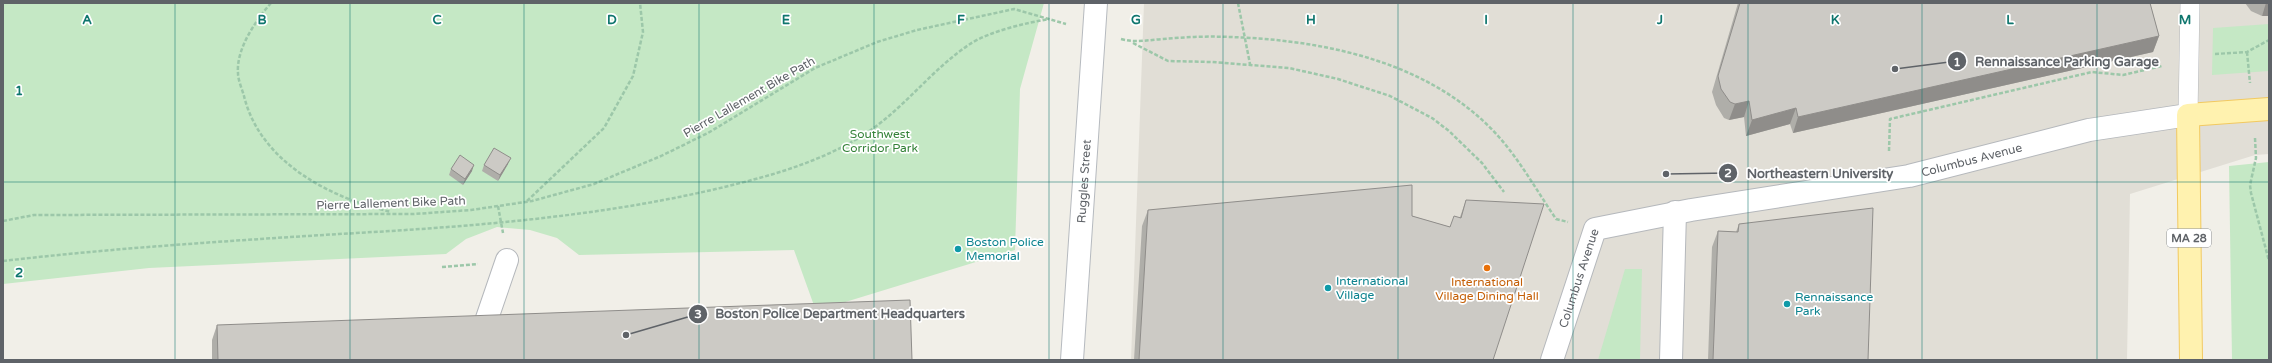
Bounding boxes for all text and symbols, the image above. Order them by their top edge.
text: A [82,12,92,28]
text: B [257,12,267,28]
text: C [432,12,442,28]
text: D [607,12,617,28]
text: E [782,12,790,28]
text: F [957,12,965,28]
text: G [1131,12,1141,28]
text: H [1306,12,1316,28]
text: I [1484,12,1488,28]
text: J [1656,12,1663,28]
text: K [1831,12,1840,28]
text: L [2006,12,2014,28]
text: M [2179,12,2191,28]
callout: Rennaissance Parking Garage [1947,49,2167,74]
street label: Pierre Lallement Bike Path [681,54,817,140]
text: Rennaissance Parking Garage [1975,54,2160,70]
text: 1 [1953,55,1961,69]
text: 1 [15,83,23,99]
park label: Southwest Corridor Park [842,127,918,155]
street label: Ruggles Street [1074,139,1094,224]
street label: Columbus Avenue [1920,140,2024,180]
callout: Northeastern University [1718,161,1901,186]
text: 2 [1724,166,1732,180]
text: Northeastern University [1747,166,1893,182]
street label: Pierre Lallement Bike Path [316,193,466,213]
street label: Columbus Avenue [1556,227,1602,330]
road number: MA 28 [2167,229,2211,247]
place label: Boston Police Memorial [966,235,1044,263]
marker: Boston Police Memorial [953,244,963,254]
marker: International Village Dining Hall [1482,263,1492,273]
text: 2 [15,265,23,281]
place label: International Village [1336,274,1408,302]
place label: International Village Dining Hall [1435,275,1539,303]
marker: International Village [1323,283,1333,293]
place label: Rennaissance Park [1795,290,1874,318]
marker: Rennaissance Park [1782,299,1792,309]
callout: Boston Police Department Headquarters [688,301,973,326]
text: Boston Police Department Headquarters [715,306,965,322]
text: 3 [694,307,702,321]

